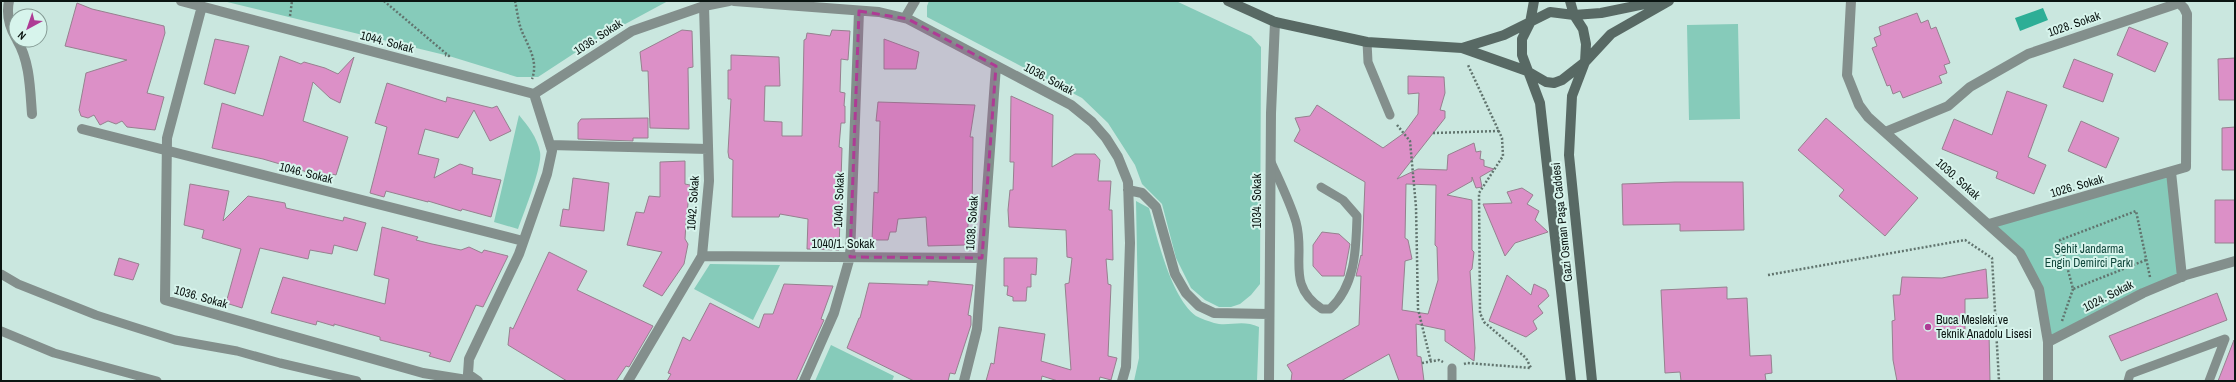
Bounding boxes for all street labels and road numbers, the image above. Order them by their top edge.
street label: 1028. Sokak [2046,8,2103,40]
street label: 1036. Sokak [571,15,625,59]
street label: 1044. Sokak [359,27,416,57]
street label: 1036. Sokak [1021,59,1077,99]
street label: 1030. Sokak [1932,155,1984,203]
street label: 1046. Sokak [278,159,335,187]
street label: Gazi Osman Paşa Caddesi [1548,162,1576,282]
street label: 1026. Sokak [2048,171,2106,201]
street label: 1040. Sokak [830,172,848,228]
street label: 1034. Sokak [1249,174,1265,228]
street label: 1042. Sokak [683,175,703,231]
street label: 1038. Sokak [962,195,982,251]
street label: 1040/1. Sokak [812,236,875,252]
street label: 1024. Sokak [2080,276,2136,316]
street label: 1036. Sokak [172,282,230,312]

